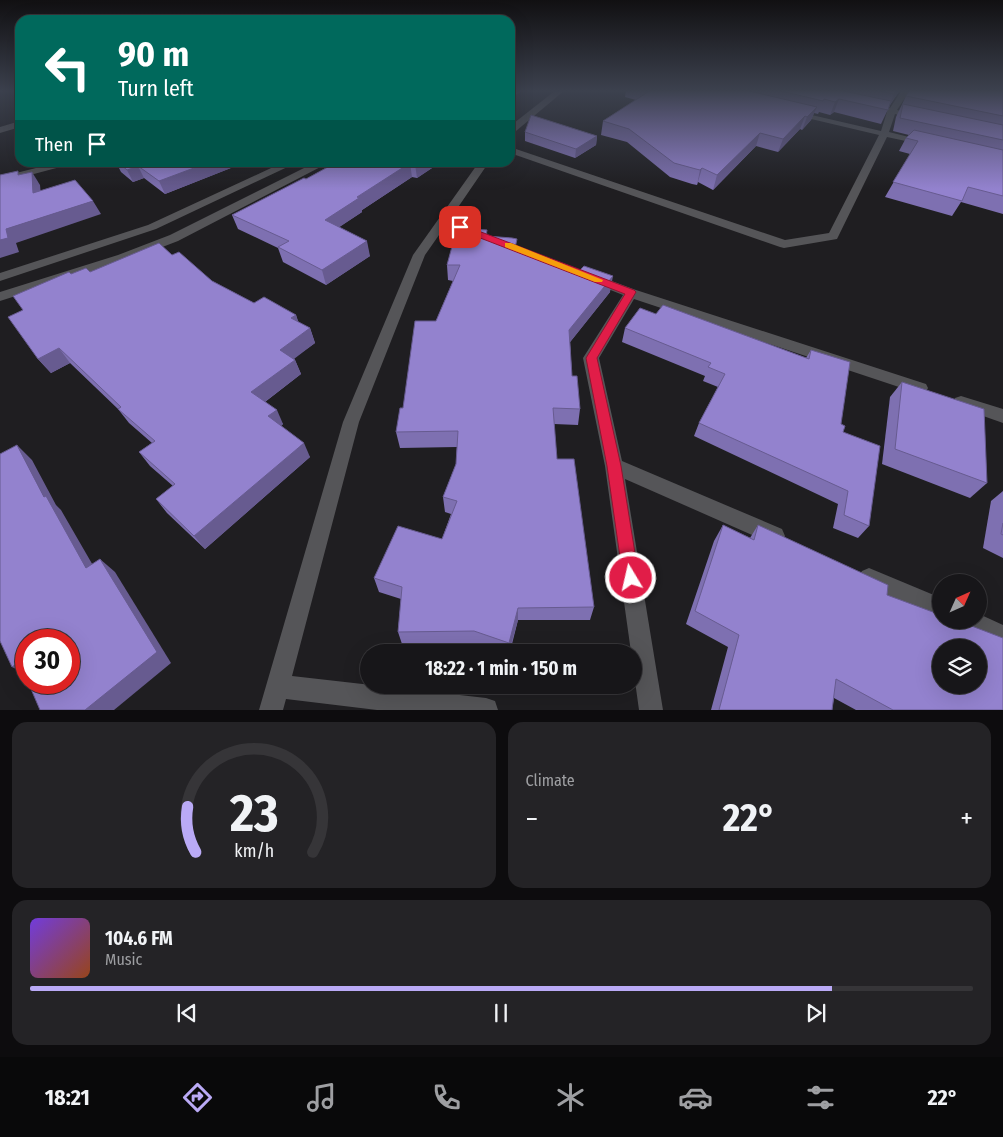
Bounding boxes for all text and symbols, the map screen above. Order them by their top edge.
text: 90 m [118,33,189,75]
icon: left [35,35,100,100]
text: Turn left [118,75,194,102]
icon: arrive [83,130,111,158]
text: Then [35,133,73,156]
pin [439,206,481,248]
icon: arrive [446,213,474,241]
position arrow [604,551,656,603]
north arrow [932,574,988,629]
map controls [932,574,987,694]
speed limit sign: 30 [15,629,80,694]
button: layers [932,639,987,694]
text: 18:22 · 1 min · 150 m [425,657,577,680]
text: Climate [526,771,575,790]
text: 23 [228,782,278,845]
text: 22° [723,795,776,841]
text: − [526,802,538,835]
text: + [960,802,973,835]
text: km/h [234,840,274,862]
text: 104.6 FM [105,927,173,950]
text: Music [105,950,142,969]
icon: previous [173,999,201,1027]
icon: pause [487,999,515,1027]
icon: next [802,999,830,1027]
icon: directions [180,1080,215,1115]
icon: music [304,1080,339,1115]
icon: phone [429,1080,464,1115]
icon: climate [553,1080,588,1115]
icon: car [678,1080,713,1115]
icon: filters [803,1080,838,1115]
text: 18:21 [45,1084,90,1111]
text: 22° [927,1084,958,1111]

